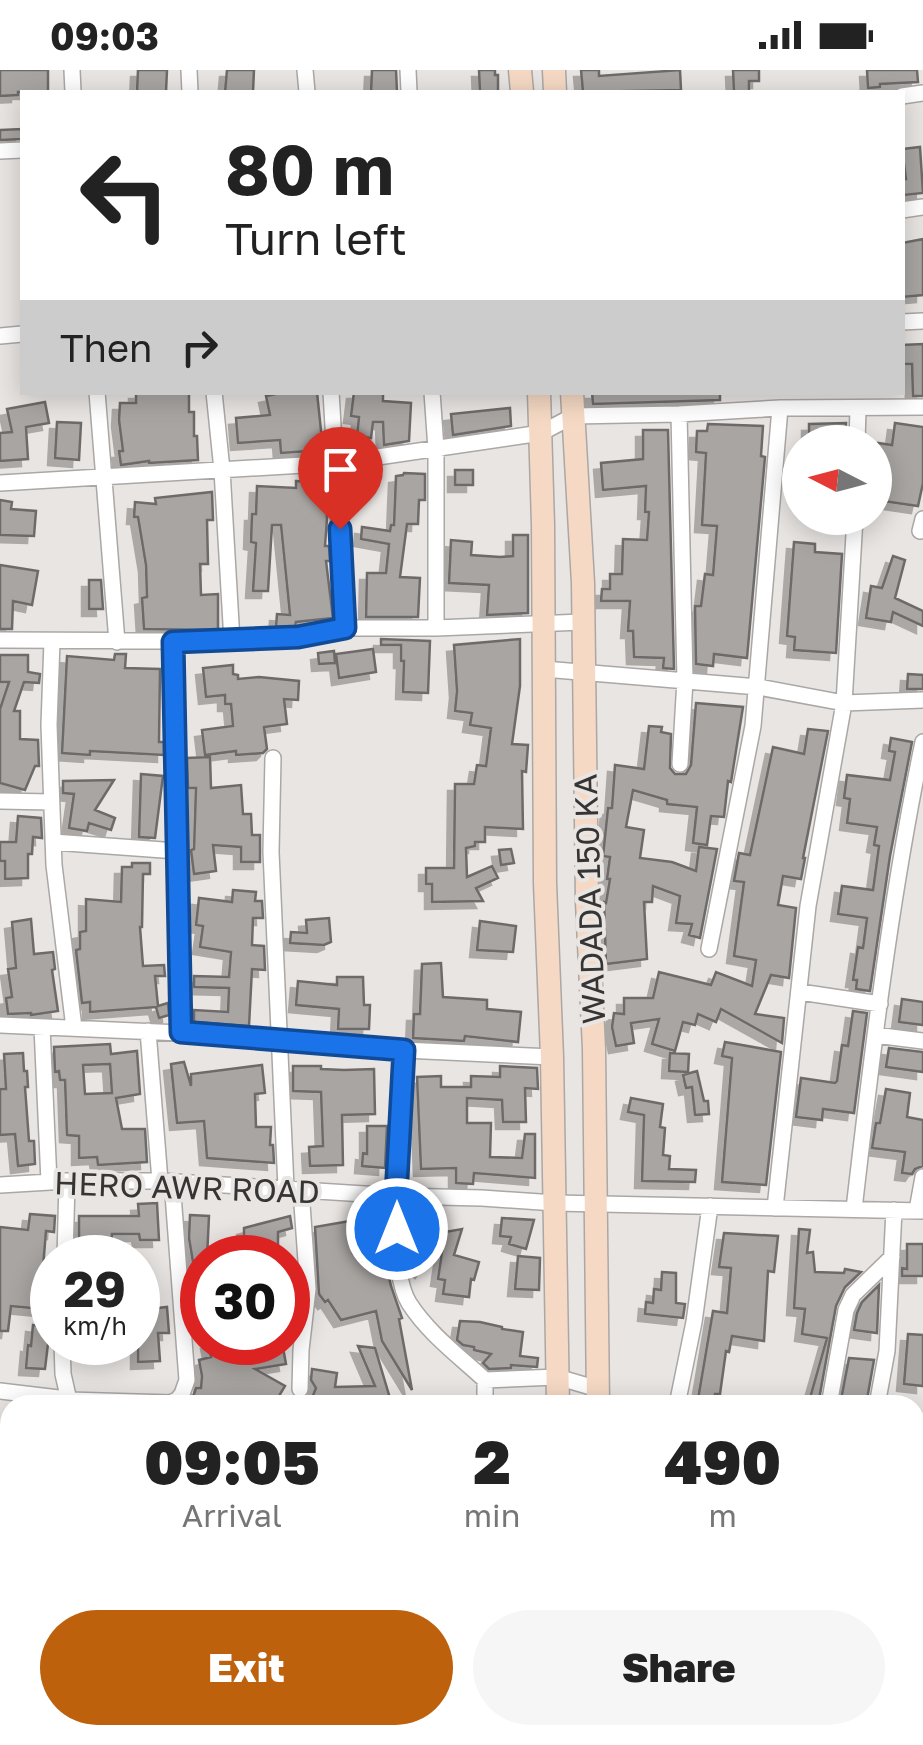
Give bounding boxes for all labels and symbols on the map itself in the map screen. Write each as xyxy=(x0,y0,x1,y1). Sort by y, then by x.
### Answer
north arrow xyxy=(782,425,892,535)
pin xyxy=(298,427,383,530)
street label: WADADA 150 KA xyxy=(566,773,612,1025)
street label: HERO AWR ROAD xyxy=(53,1163,321,1211)
position arrow xyxy=(345,1177,449,1281)
speed limit sign: 30 xyxy=(180,1235,310,1365)

